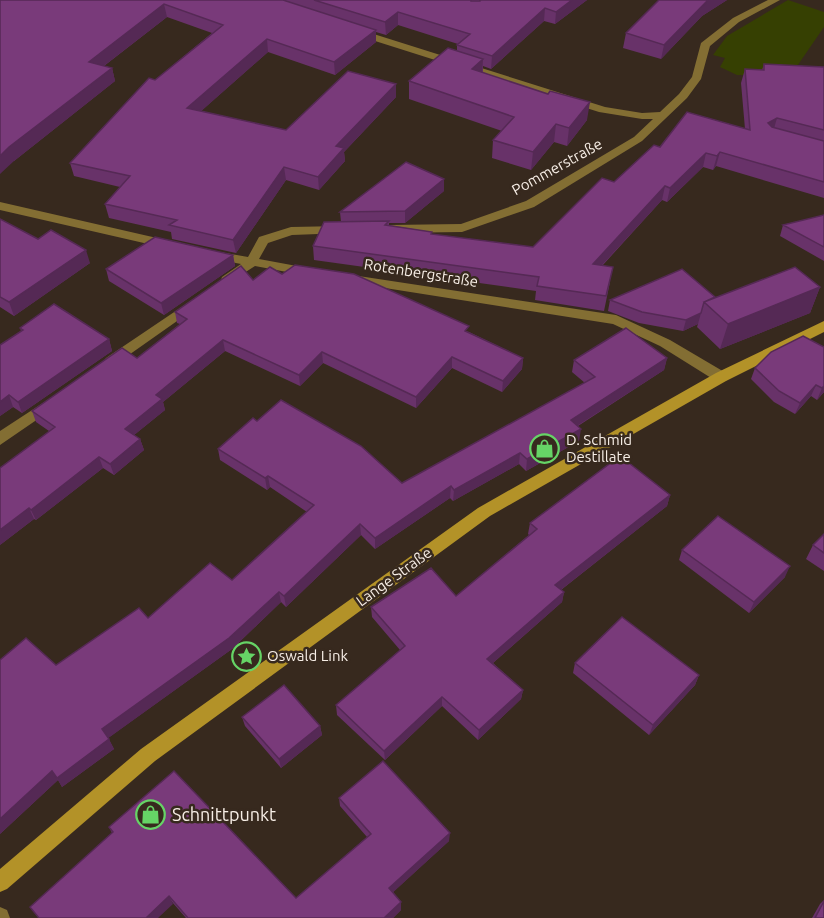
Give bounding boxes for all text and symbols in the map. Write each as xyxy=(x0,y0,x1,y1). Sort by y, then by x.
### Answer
street label: Pommerstraße xyxy=(509,135,605,198)
street label: Rotenbergstraße xyxy=(363,255,479,290)
place label: D. Schmid Destillate xyxy=(566,431,632,465)
shop icon: D. Schmid Destillate xyxy=(529,433,561,465)
street label: Lange Straße xyxy=(353,544,435,610)
place icon: Oswald Link xyxy=(230,640,262,672)
place label: Oswald Link xyxy=(267,647,348,664)
shop icon: Schnittpunkt xyxy=(135,799,167,831)
place label: Schnittpunkt xyxy=(172,804,276,824)

